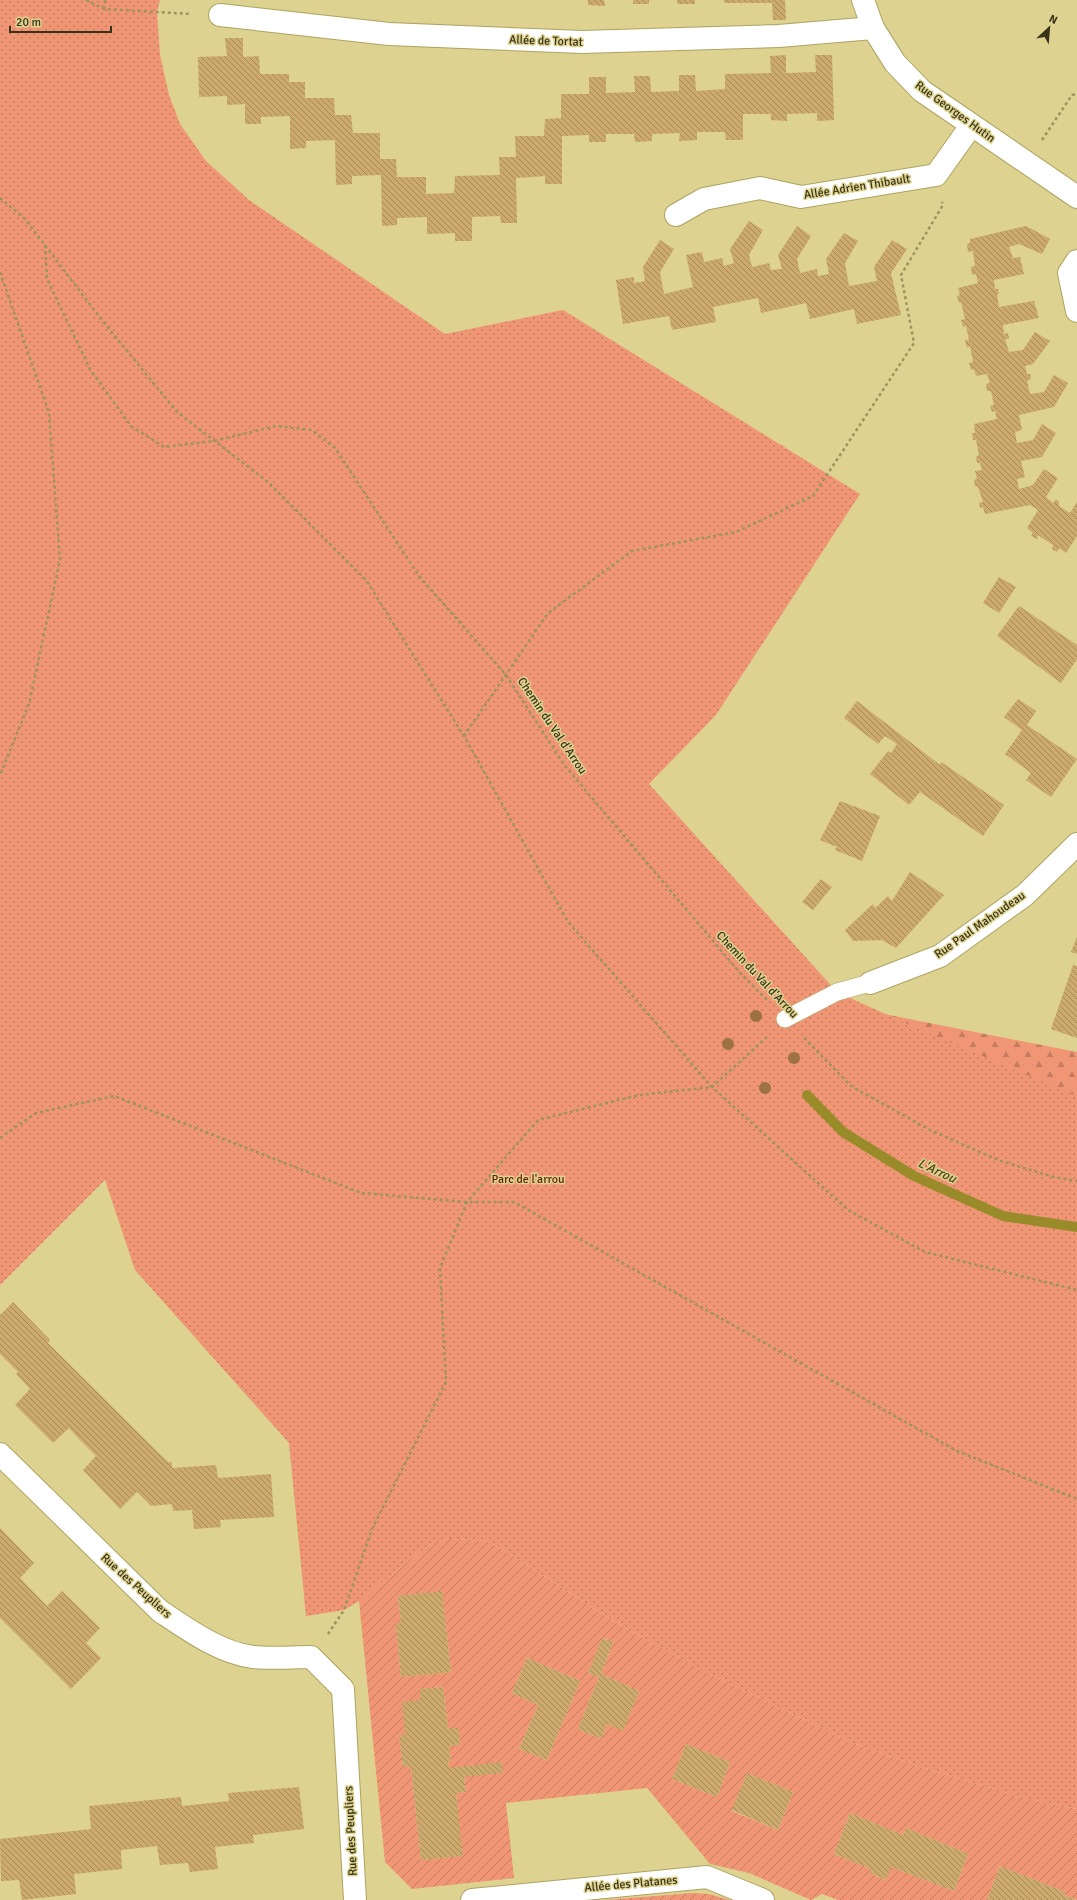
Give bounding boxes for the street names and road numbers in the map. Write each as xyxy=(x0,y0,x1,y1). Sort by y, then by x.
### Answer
street label: Allée de Tortat xyxy=(509,32,583,50)
street label: Rue Georges Hutin xyxy=(912,78,998,146)
street label: Allée Adrien Thibault xyxy=(803,171,911,203)
street label: Chemin du Val d'Arrou xyxy=(514,675,590,777)
street label: Rue Paul Mahoudeau xyxy=(932,888,1028,962)
street label: Chemin du Val d'Arrou xyxy=(713,928,801,1022)
street label: Rue des Peupliers xyxy=(97,1550,175,1622)
street label: Rue des Peupliers xyxy=(341,1786,361,1876)
street label: Allée des Platanes xyxy=(584,1872,678,1896)

